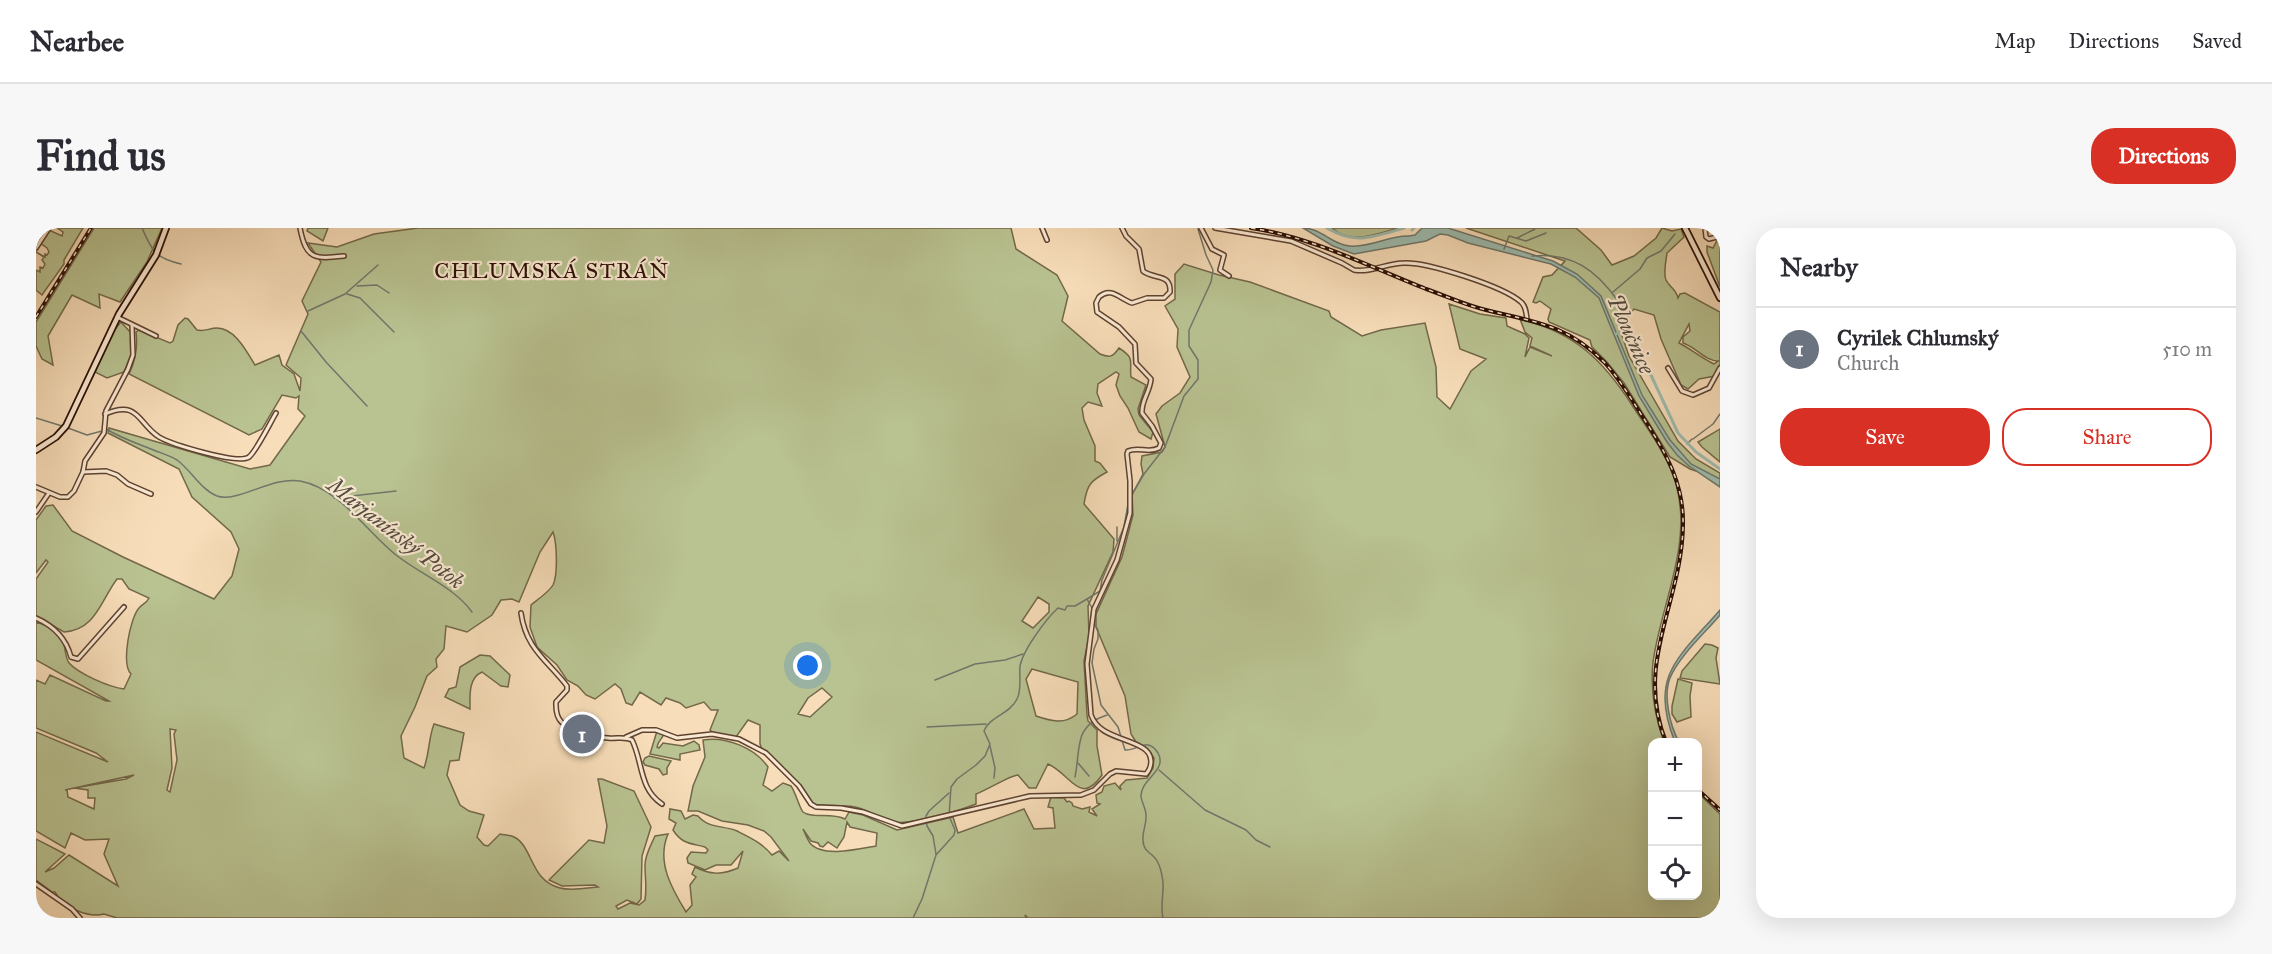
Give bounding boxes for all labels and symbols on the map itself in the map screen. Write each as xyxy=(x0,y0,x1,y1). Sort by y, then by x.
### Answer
district label: CHLUMSKÁ STRÁŇ xyxy=(434,257,670,284)
water label: Ploučnice xyxy=(1601,290,1661,379)
water label: Marjanínský Potok xyxy=(321,470,470,595)
your location xyxy=(793,651,822,680)
pin: 1 xyxy=(562,712,602,756)

